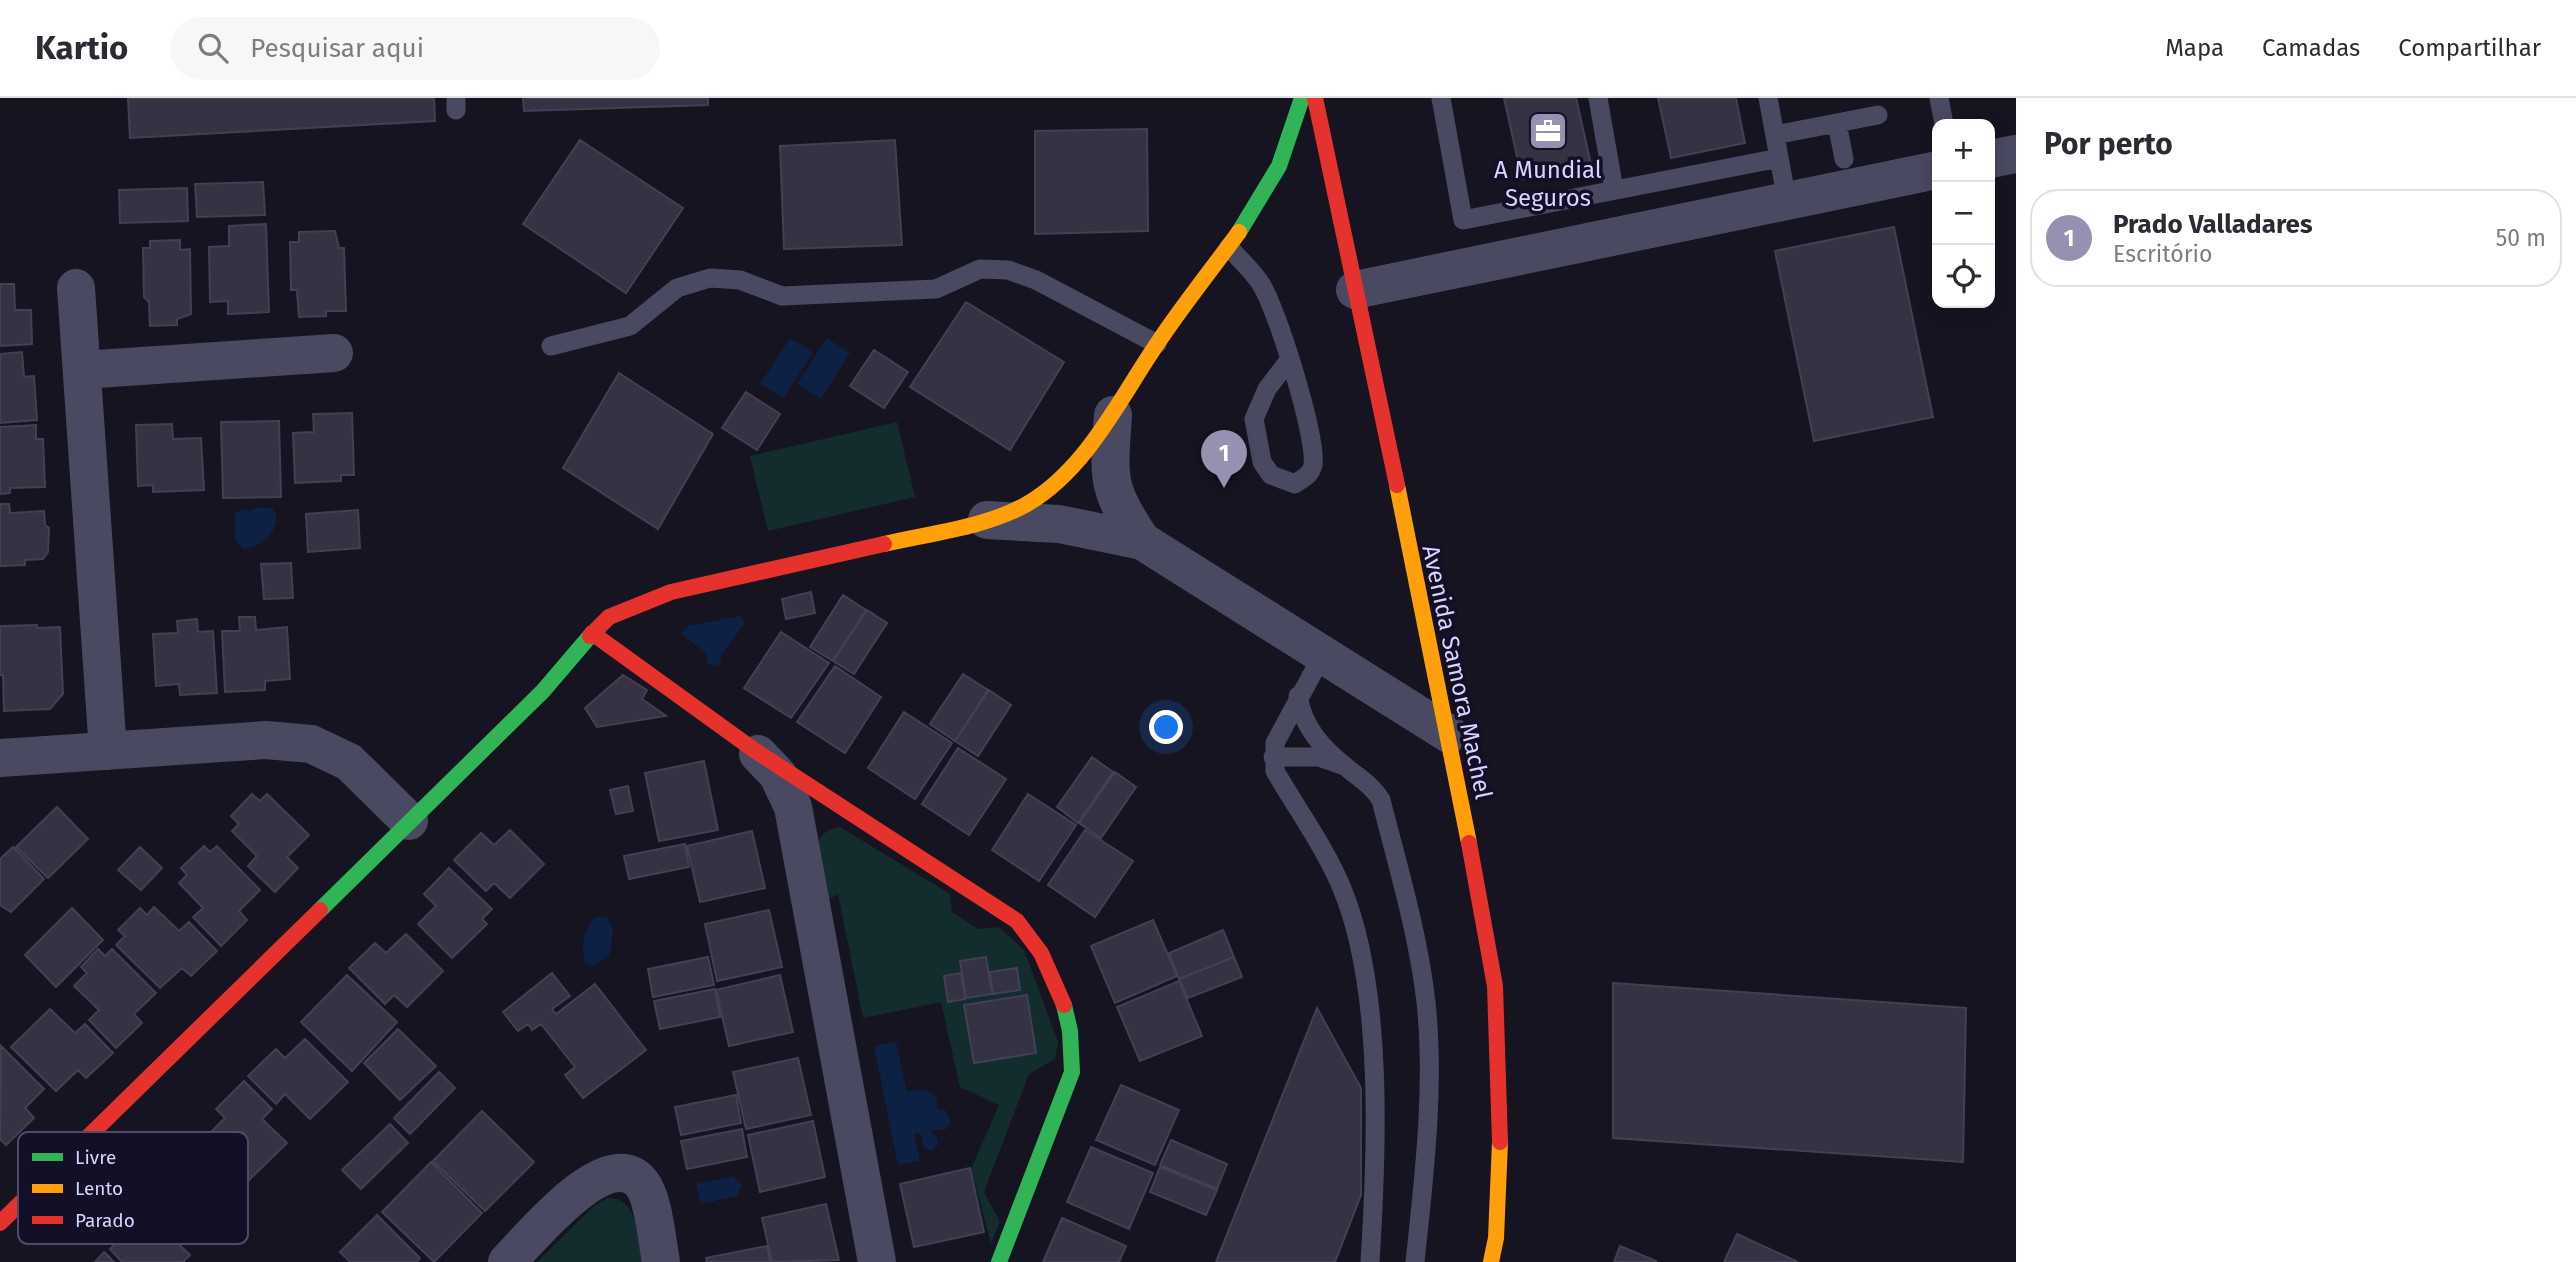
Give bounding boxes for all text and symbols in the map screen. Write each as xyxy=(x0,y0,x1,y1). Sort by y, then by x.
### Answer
search box xyxy=(170,17,660,80)
text: Kartio xyxy=(35,28,128,68)
icon: search xyxy=(194,29,232,67)
text: Pesquisar aqui xyxy=(250,33,424,64)
text: Mapa xyxy=(2165,34,2224,62)
text: Camadas xyxy=(2262,34,2360,62)
text: Compartilhar xyxy=(2398,34,2541,62)
office icon: A Mundial Seguros xyxy=(1527,110,1569,152)
map controls xyxy=(1932,119,1995,308)
button: + xyxy=(1932,119,1995,182)
text: Por perto xyxy=(2044,126,2173,162)
place label: A Mundial Seguros xyxy=(1494,156,1602,212)
button: − xyxy=(1932,182,1995,245)
text: Prado Valladares xyxy=(2113,209,2313,240)
text: 1 xyxy=(2064,224,2074,252)
text: 50 m xyxy=(2496,224,2546,252)
text: Escritório xyxy=(2113,240,2212,268)
button: locate xyxy=(1932,245,1995,308)
pin: 1 xyxy=(1201,430,1247,488)
street label: Avenida Samora Machel xyxy=(1416,542,1498,802)
your location xyxy=(1149,710,1183,744)
legend xyxy=(18,1132,248,1244)
text: Livre xyxy=(75,1146,116,1169)
text: Lento xyxy=(75,1177,123,1200)
text: Parado xyxy=(75,1209,135,1232)

